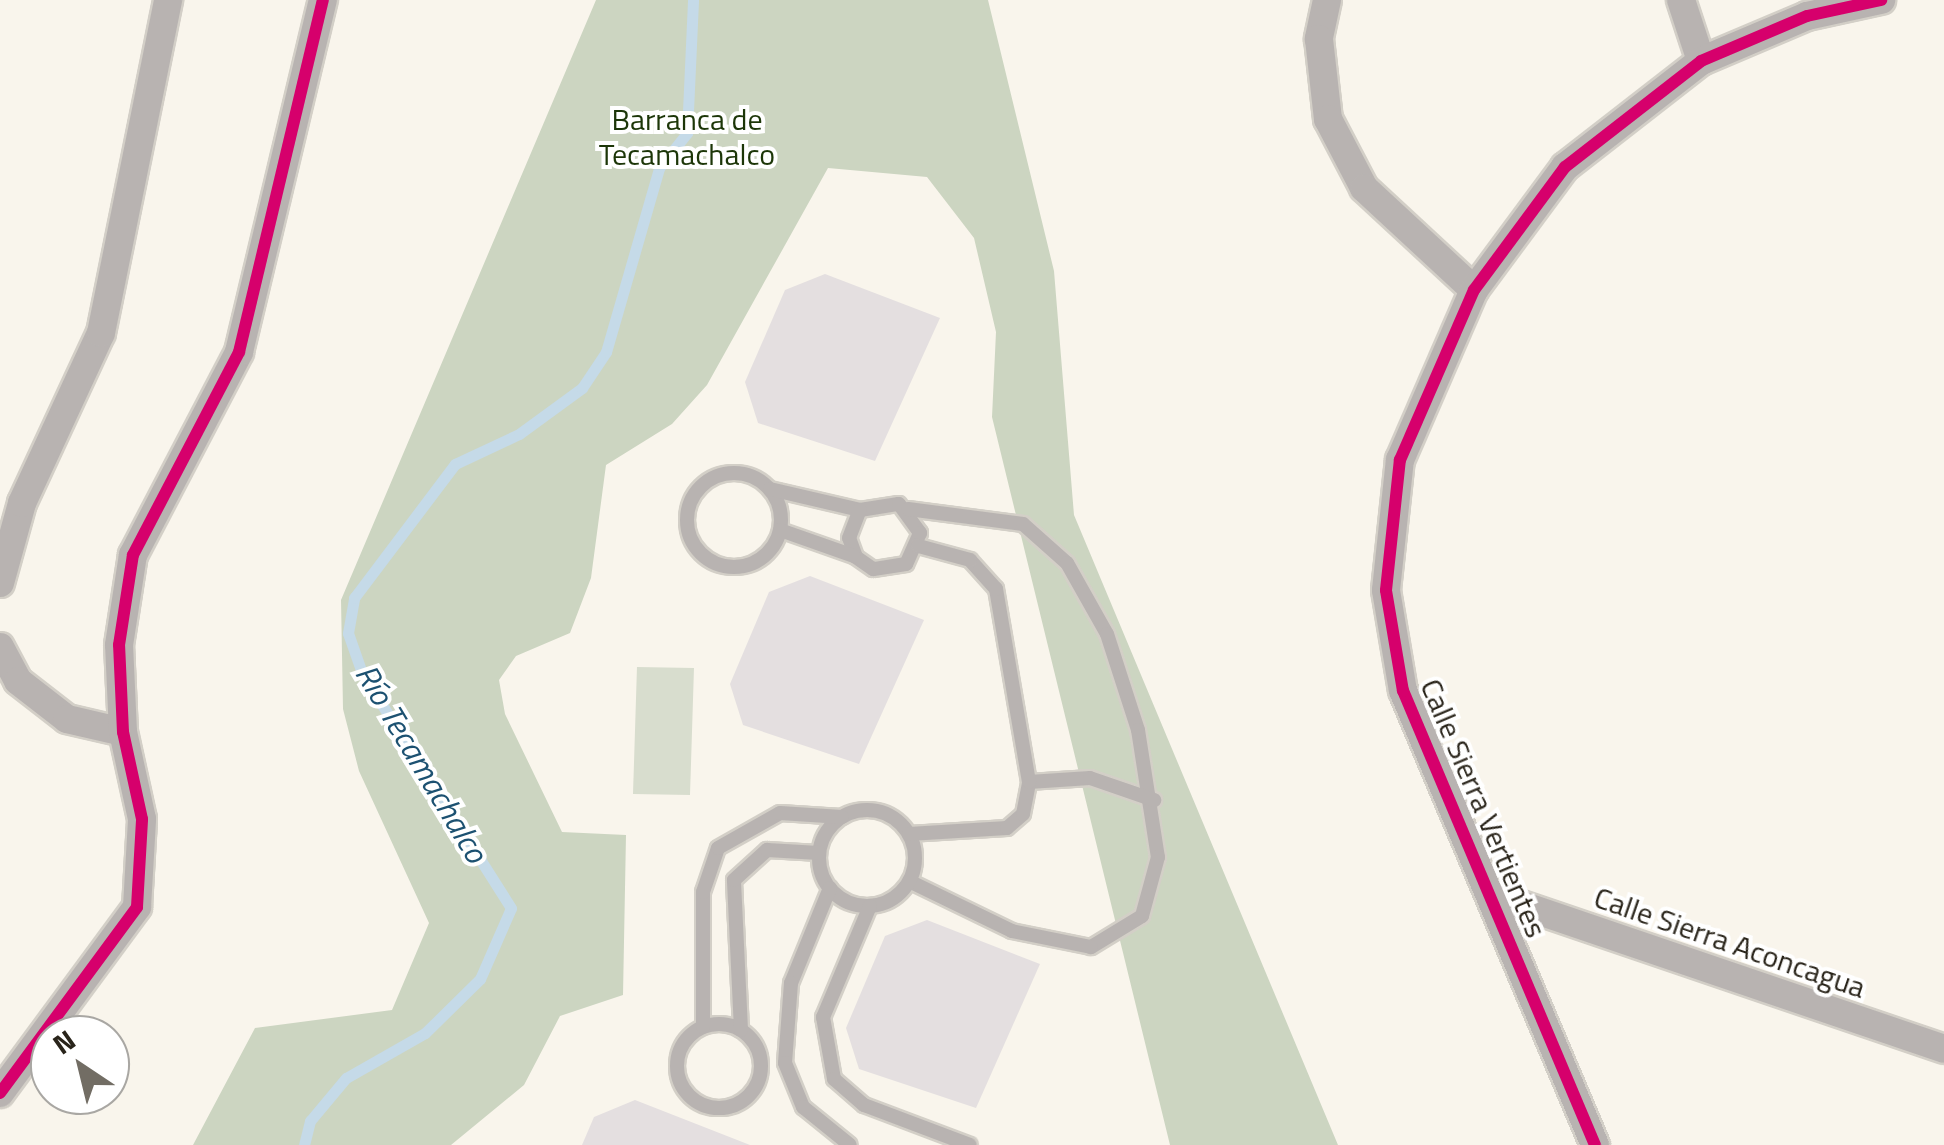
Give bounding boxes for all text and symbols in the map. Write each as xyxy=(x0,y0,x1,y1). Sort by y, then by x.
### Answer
park label: Barranca de Tecamachalco xyxy=(599,101,775,172)
water label: Río Tecamachalco xyxy=(348,657,496,869)
street label: Calle Sierra Vertientes xyxy=(1413,673,1555,943)
street label: Calle Sierra Aconcagua xyxy=(1590,879,1870,1005)
north arrow xyxy=(30,1015,130,1115)
text: N xyxy=(43,1018,84,1065)

